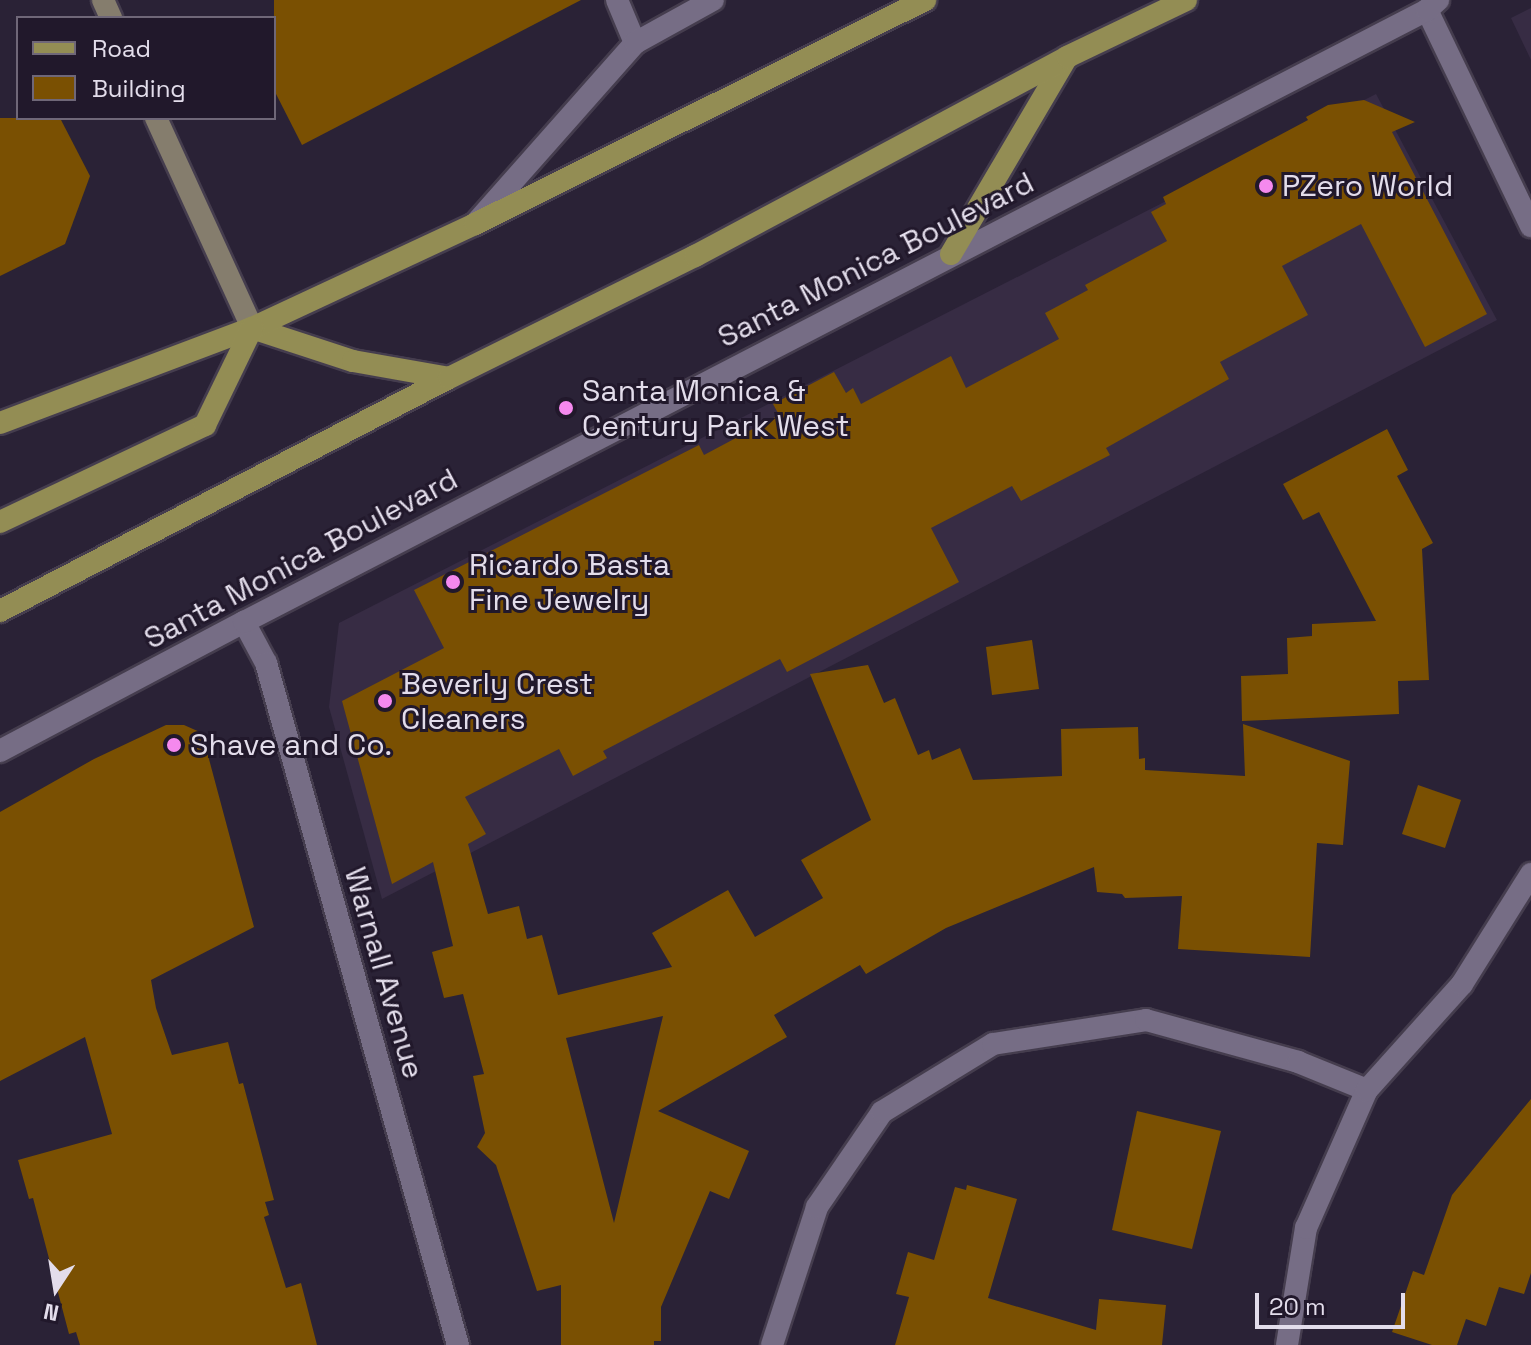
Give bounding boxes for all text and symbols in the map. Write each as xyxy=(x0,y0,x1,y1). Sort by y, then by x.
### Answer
legend xyxy=(16,16,276,120)
text: Road xyxy=(92,33,151,64)
text: Building xyxy=(92,73,186,104)
street label: Santa Monica Boulevard xyxy=(712,165,1040,355)
place label: PZero World xyxy=(1282,168,1453,204)
marker: PZero World xyxy=(1257,177,1275,195)
place label: Santa Monica & Century Park West xyxy=(582,373,849,444)
marker: Santa Monica & Century Park West xyxy=(557,399,575,417)
street label: Santa Monica Boulevard xyxy=(138,461,464,657)
place label: Ricardo Basta Fine Jewelry xyxy=(469,547,670,618)
marker: Ricardo Basta Fine Jewelry xyxy=(444,573,462,591)
place label: Beverly Crest Cleaners xyxy=(401,666,593,736)
marker: Beverly Crest Cleaners xyxy=(376,692,394,710)
place label: Shave and Co. xyxy=(190,727,392,763)
marker: Shave and Co. xyxy=(165,736,183,754)
street label: Warnall Avenue xyxy=(337,863,431,1083)
north arrow xyxy=(16,1249,96,1329)
scale bar xyxy=(1259,1277,1409,1327)
text: 20 m xyxy=(1269,1291,1326,1322)
text: N xyxy=(41,1297,61,1328)

